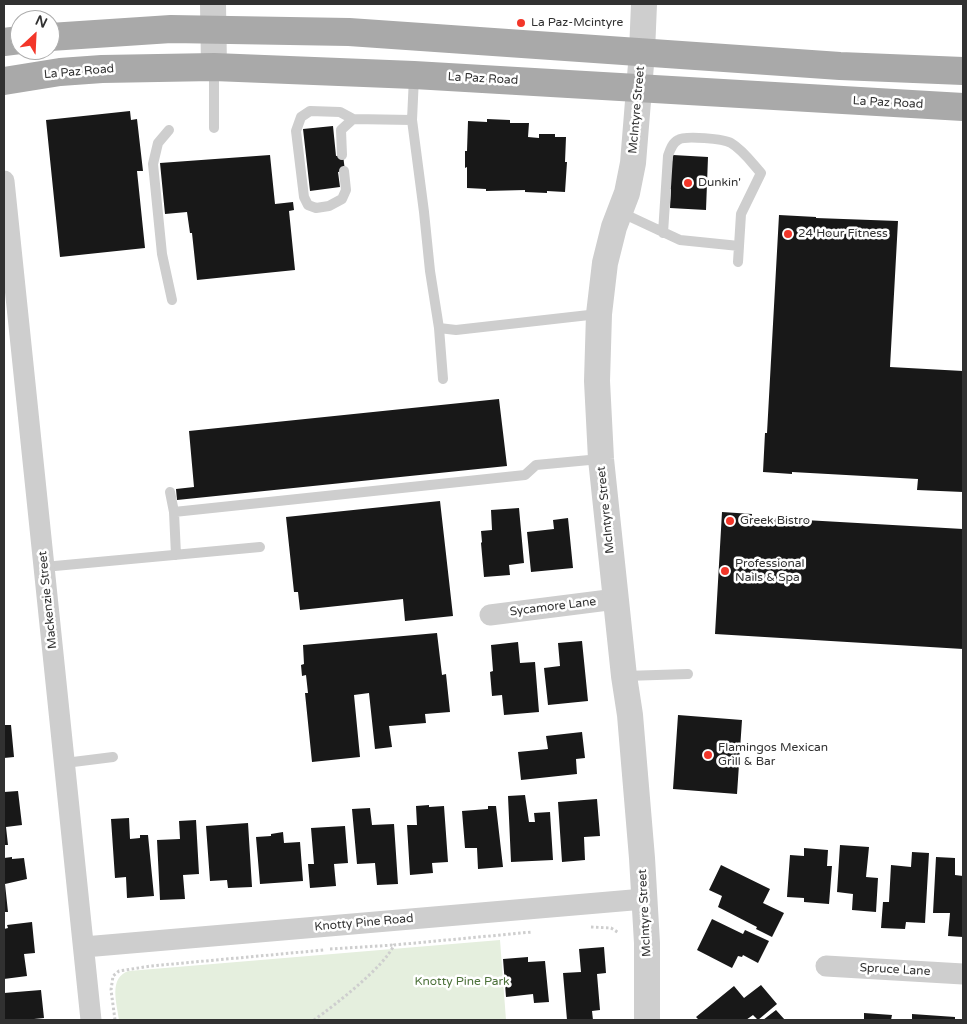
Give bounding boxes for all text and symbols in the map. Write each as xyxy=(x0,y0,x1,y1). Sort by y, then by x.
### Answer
north arrow xyxy=(10,10,60,60)
text: N xyxy=(32,12,50,32)
place label: La Paz-Mcintyre xyxy=(531,16,623,30)
marker: La Paz-Mcintyre xyxy=(515,17,527,29)
street label: La Paz Road xyxy=(43,62,115,82)
street label: McIntyre Street xyxy=(626,66,648,154)
street label: La Paz Road xyxy=(447,70,519,88)
street label: La Paz Road xyxy=(852,94,924,112)
place label: Dunkin' xyxy=(698,176,741,190)
marker: Dunkin' xyxy=(682,177,694,189)
place label: 24 Hour Fitness xyxy=(798,227,888,241)
marker: 24 Hour Fitness xyxy=(782,228,794,240)
street label: McIntyre Street xyxy=(594,466,618,554)
place label: Greek Bistro xyxy=(740,514,810,528)
marker: Greek Bistro xyxy=(724,515,736,527)
street label: Mackenzie Street xyxy=(36,550,60,650)
place label: Professional Nails & Spa xyxy=(735,557,804,585)
marker: Professional Nails & Spa xyxy=(719,565,731,577)
street label: Sycamore Lane xyxy=(509,595,597,619)
place label: Flamingos Mexican Grill & Bar xyxy=(718,741,828,769)
marker: Flamingos Mexican Grill & Bar xyxy=(702,749,714,761)
street label: McIntyre Street xyxy=(636,869,654,957)
street label: Knotty Pine Road xyxy=(314,911,414,935)
street label: Spruce Lane xyxy=(859,961,931,979)
park label: Knotty Pine Park xyxy=(414,975,510,989)

